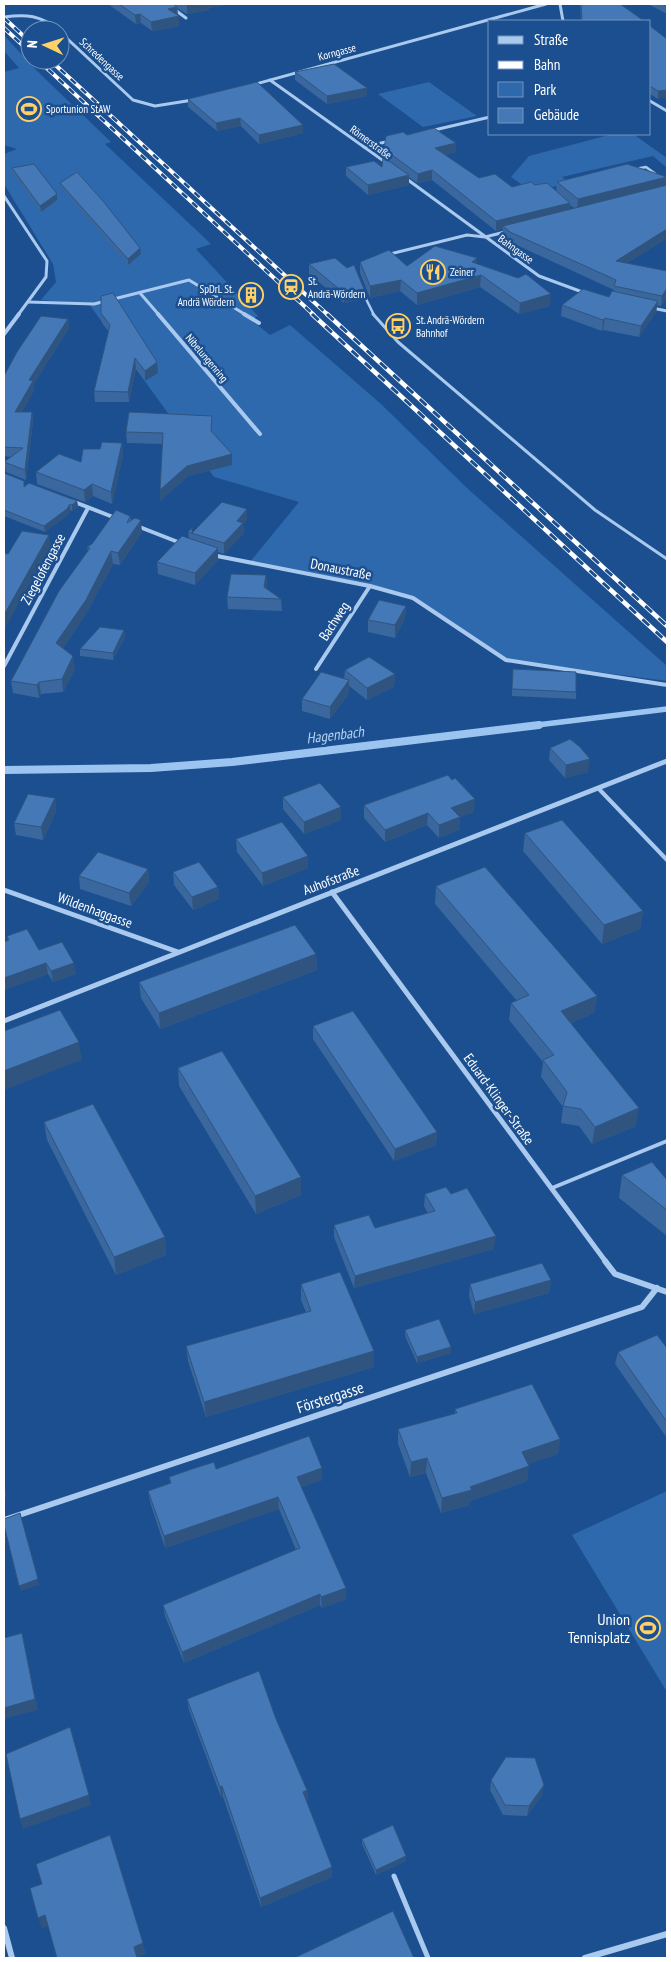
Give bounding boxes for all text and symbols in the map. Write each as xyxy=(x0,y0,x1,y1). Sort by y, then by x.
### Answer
north arrow xyxy=(20,20,70,70)
legend xyxy=(488,20,651,135)
text: Straße xyxy=(534,30,568,49)
street label: Schredengasse xyxy=(77,35,128,84)
text: N xyxy=(23,40,41,48)
street label: Korngasse xyxy=(316,40,358,64)
text: Bahn xyxy=(534,55,560,74)
text: Park xyxy=(534,80,556,99)
sports icon: Sportunion StAW xyxy=(16,96,42,122)
place label: Sportunion StAW xyxy=(46,102,111,116)
text: Gebäude xyxy=(534,105,579,124)
street label: Römerstraße xyxy=(347,122,395,162)
street label: Bahngasse xyxy=(496,231,537,267)
restaurant icon: Zeiner xyxy=(420,259,446,285)
place label: Zeiner xyxy=(450,265,474,279)
station icon: St. Andrä-Wördern xyxy=(278,274,304,300)
place label: St. Andrä-Wördern xyxy=(308,274,366,301)
place label: SpDrL St. Andrä Wördern xyxy=(178,282,234,309)
building icon: SpDrL St. Andrä Wördern xyxy=(238,282,264,308)
bus stop icon: St. Andrä-Wördern Bahnhof xyxy=(385,313,411,339)
place label: St. Andrä-Wördern Bahnhof xyxy=(416,313,485,340)
street label: Nibelungenring xyxy=(183,331,231,385)
street label: Ziegelofengasse xyxy=(17,530,69,608)
street label: Donaustraße xyxy=(309,554,373,584)
street label: Bachweg xyxy=(315,598,353,644)
water label: Hagenbach xyxy=(305,721,366,747)
street label: Auhofstraße xyxy=(300,861,362,899)
street label: Wildenhaggasse xyxy=(55,888,135,932)
street label: Eduard-Klinger-Straße xyxy=(460,1050,538,1148)
street label: Förstergasse xyxy=(294,1377,366,1417)
place label: Union Tennisplatz xyxy=(568,1609,630,1647)
sports icon: Union Tennisplatz xyxy=(635,1615,661,1641)

